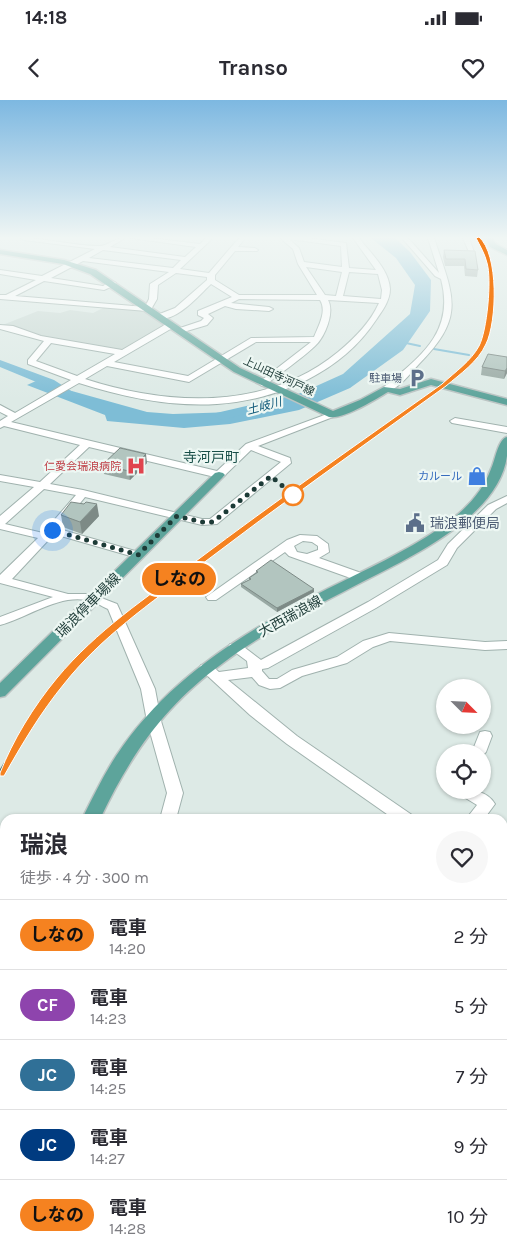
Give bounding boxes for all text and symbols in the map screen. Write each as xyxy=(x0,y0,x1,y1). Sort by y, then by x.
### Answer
text: 14:18 xyxy=(25,7,67,29)
icon: back xyxy=(20,54,48,82)
icon: heart xyxy=(459,54,487,82)
text: Transo xyxy=(219,55,288,81)
street label: 上山田寺河戸線 xyxy=(241,354,316,399)
parking icon: 駐車場 xyxy=(406,367,428,389)
place label: 駐車場 xyxy=(369,372,402,385)
water label: 土岐川 xyxy=(245,394,285,417)
district label: 寺河戸町 xyxy=(183,449,239,466)
hospital icon: 仁愛会瑞浪病院 xyxy=(125,455,147,477)
place label: 仁愛会瑞浪病院 xyxy=(44,460,121,473)
shop icon: カルール xyxy=(466,465,488,487)
place label: カルール xyxy=(418,470,462,483)
unlabelled marker xyxy=(282,484,304,506)
public building icon: 瑞浪郵便局 xyxy=(404,512,426,534)
place label: 瑞浪郵便局 xyxy=(430,515,500,532)
your location xyxy=(40,518,65,543)
line badge: しなの xyxy=(150,563,208,595)
text: しなの xyxy=(152,568,206,590)
street label: 瑞浪停車場線 xyxy=(53,570,124,641)
street label: 大西瑞浪線 xyxy=(256,592,325,641)
north arrow xyxy=(436,679,491,734)
map controls xyxy=(436,679,491,799)
button: locate xyxy=(436,744,491,799)
text: 瑞浪 xyxy=(20,831,68,859)
button: heart xyxy=(436,831,488,883)
text: 徒歩 · 4 分 · 300 m xyxy=(20,868,149,887)
text: 電車 xyxy=(109,917,147,939)
text: しなの xyxy=(30,924,84,946)
text: 2 分 xyxy=(453,926,488,948)
text: 14:20 xyxy=(109,939,146,958)
text: 電車 xyxy=(90,987,128,1009)
text: CF xyxy=(37,994,58,1016)
text: 5 分 xyxy=(454,996,488,1018)
text: 14:23 xyxy=(90,1009,127,1028)
text: 電車 xyxy=(90,1057,128,1079)
text: JC xyxy=(38,1064,57,1086)
text: 7 分 xyxy=(456,1066,488,1088)
text: 14:25 xyxy=(90,1079,126,1098)
text: 電車 xyxy=(90,1127,128,1149)
text: JC xyxy=(38,1134,57,1156)
text: 9 分 xyxy=(453,1136,488,1158)
text: 14:27 xyxy=(90,1149,125,1168)
text: 電車 xyxy=(109,1197,147,1219)
text: しなの xyxy=(30,1204,84,1226)
text: 10 分 xyxy=(447,1206,488,1228)
text: 14:28 xyxy=(109,1219,146,1238)

